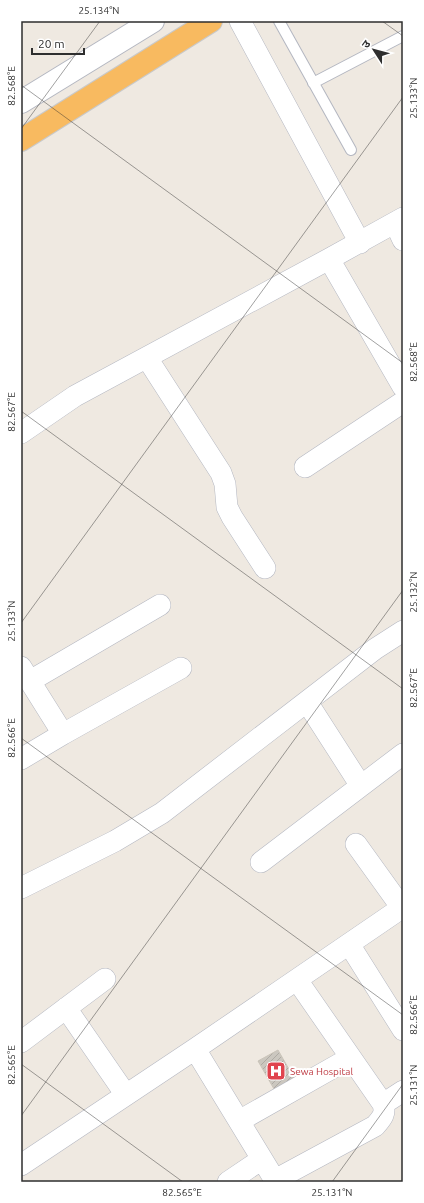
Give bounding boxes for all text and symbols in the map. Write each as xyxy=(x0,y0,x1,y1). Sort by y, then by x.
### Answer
text: 25.134°N xyxy=(78,5,120,16)
scale bar xyxy=(32,30,84,56)
north arrow xyxy=(354,30,394,70)
text: 20 m xyxy=(38,37,65,50)
text: उ xyxy=(359,38,373,50)
text: 82.568°E xyxy=(6,66,17,106)
text: 25.133°N xyxy=(408,77,419,119)
text: 82.568°E xyxy=(408,342,419,382)
text: 82.567°E xyxy=(6,392,17,432)
text: 25.132°N xyxy=(408,571,419,613)
text: 25.133°N xyxy=(6,600,17,642)
text: 82.567°E xyxy=(408,668,419,708)
text: 82.566°E xyxy=(6,718,17,758)
text: 82.566°E xyxy=(408,995,419,1035)
text: 82.565°E xyxy=(6,1045,17,1085)
hospital icon: Sewa Hospital xyxy=(265,1060,287,1082)
text: 25.131°N xyxy=(408,1064,419,1106)
place label: Sewa Hospital xyxy=(290,1066,353,1077)
text: 82.565°E xyxy=(162,1187,202,1198)
text: 25.131°N xyxy=(311,1187,353,1198)

